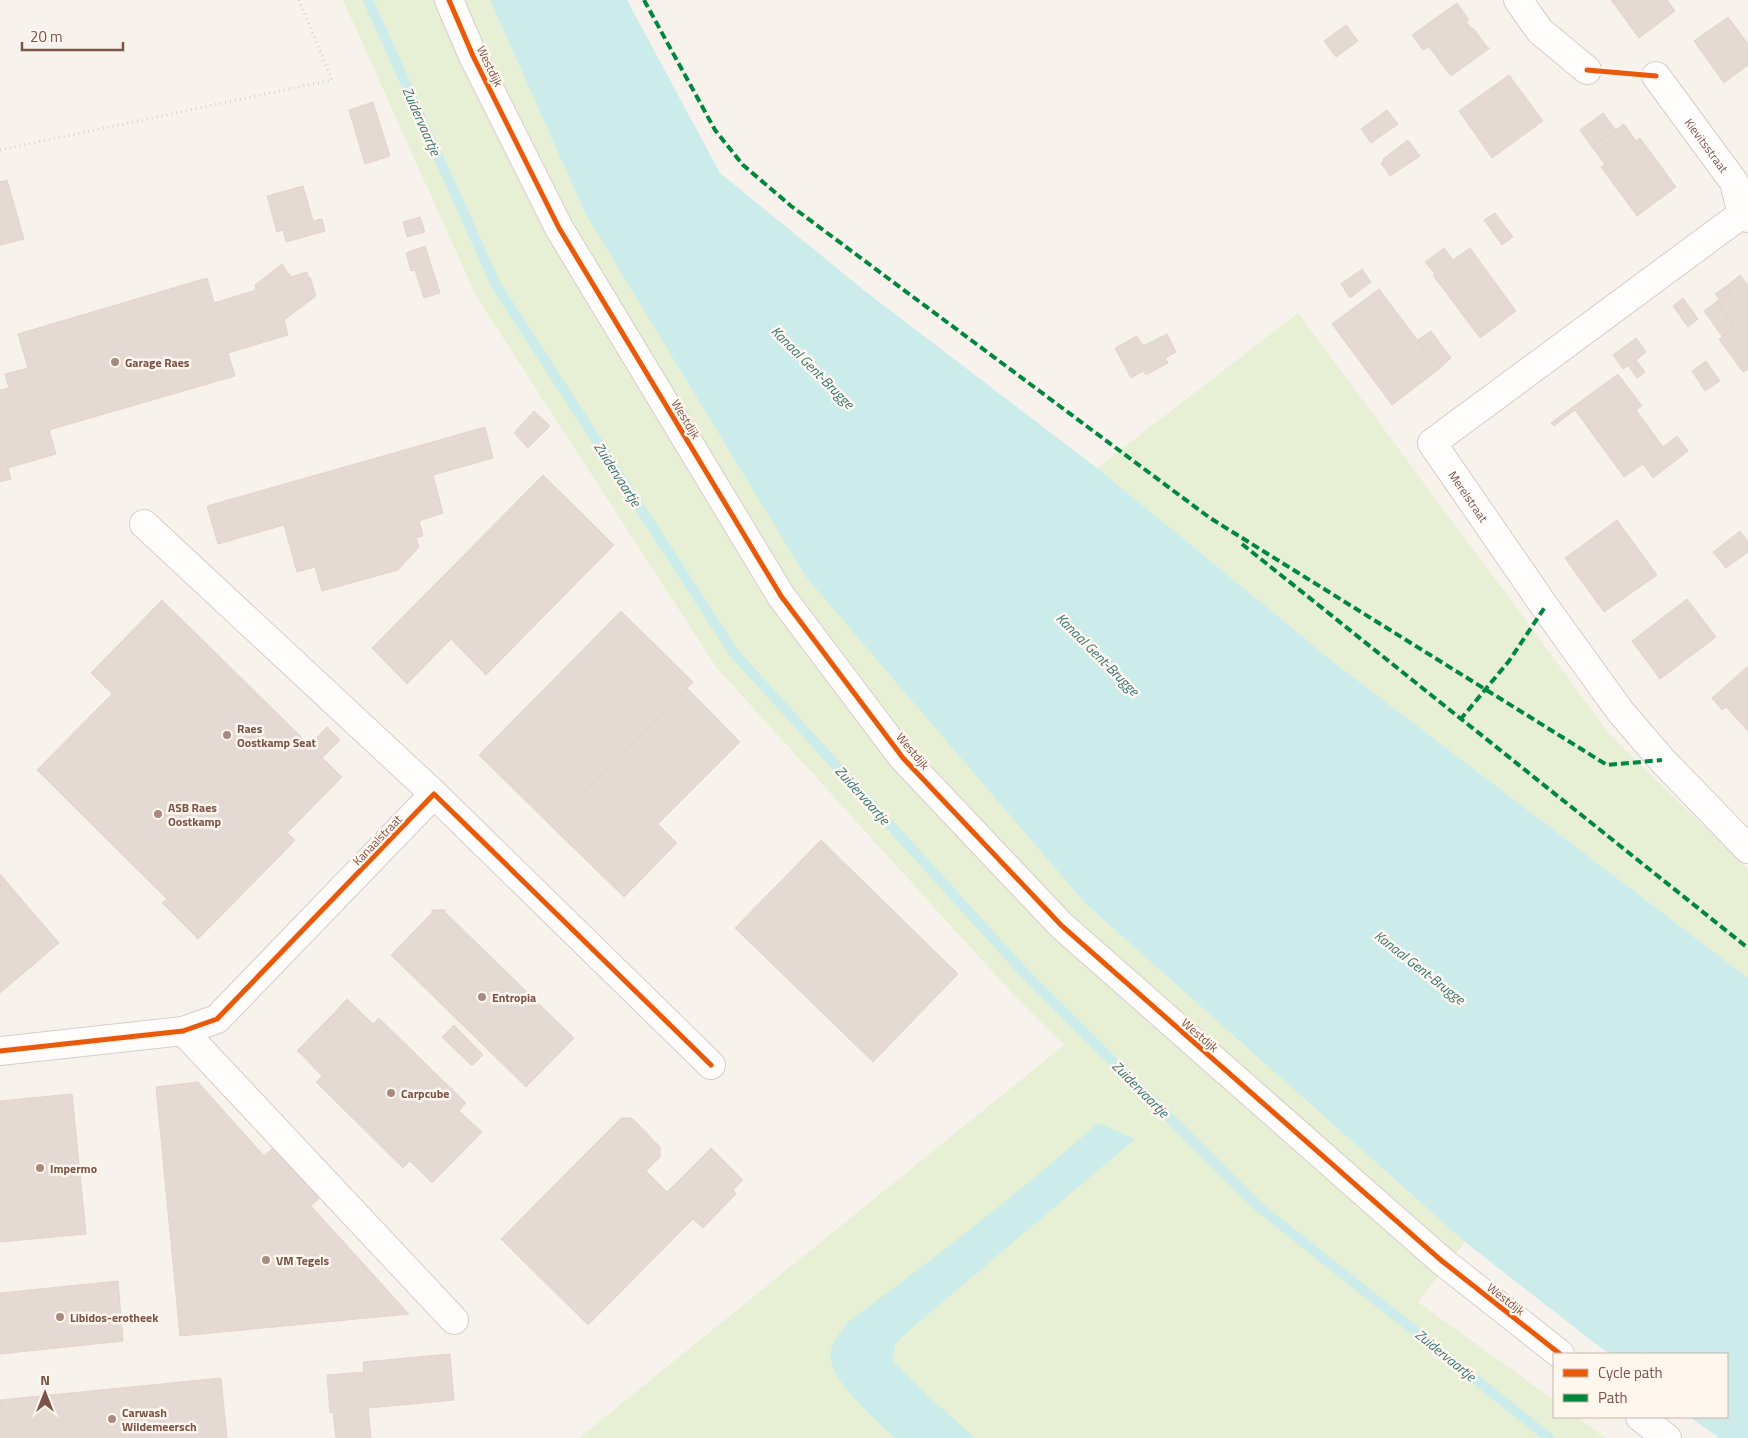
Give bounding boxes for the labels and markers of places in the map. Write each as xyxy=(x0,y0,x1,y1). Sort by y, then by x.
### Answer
place label: Garage Raes xyxy=(125,353,190,372)
marker: Garage Raes xyxy=(109,356,121,368)
place label: Raes Oostkamp Seat xyxy=(237,719,317,752)
marker: Raes Oostkamp Seat xyxy=(221,729,233,741)
place label: ASB Raes Oostkamp xyxy=(168,798,222,831)
marker: ASB Raes Oostkamp xyxy=(152,808,164,820)
place label: Entropia xyxy=(492,988,536,1007)
marker: Entropia xyxy=(476,991,488,1003)
place label: Carpcube xyxy=(401,1084,449,1103)
marker: Carpcube xyxy=(385,1087,397,1099)
place label: Impermo xyxy=(50,1159,97,1178)
marker: Impermo xyxy=(34,1162,46,1174)
place label: VM Tegels xyxy=(276,1251,330,1270)
marker: VM Tegels xyxy=(260,1254,272,1266)
place label: Libidos-erotheek xyxy=(70,1308,159,1327)
marker: Libidos-erotheek xyxy=(54,1311,66,1323)
place label: Carwash Wildemeersch xyxy=(122,1403,197,1436)
marker: Carwash Wildemeersch xyxy=(106,1413,118,1425)

